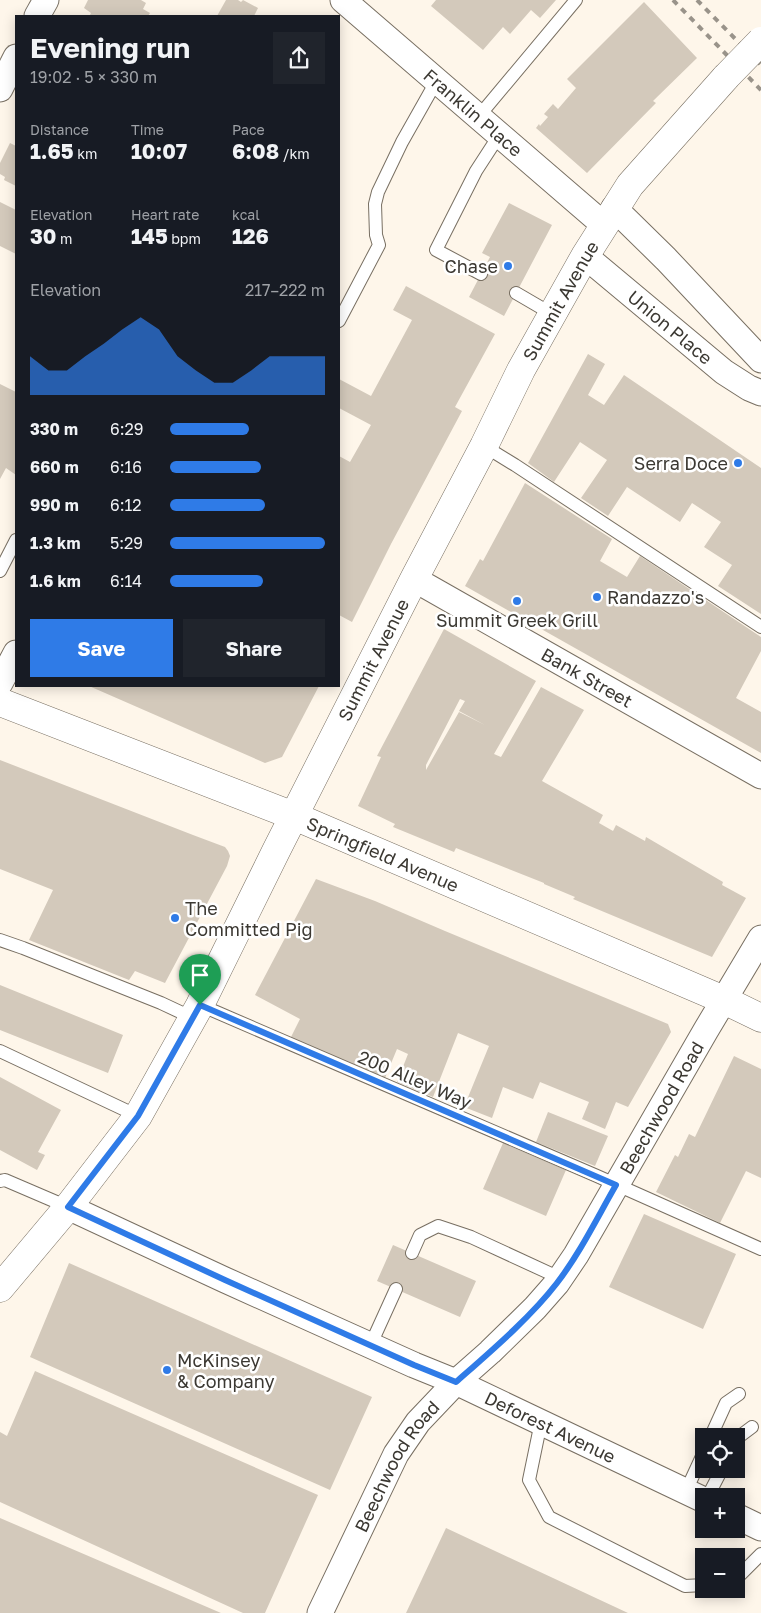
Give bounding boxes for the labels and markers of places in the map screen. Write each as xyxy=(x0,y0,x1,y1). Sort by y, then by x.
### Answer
place label: Chase xyxy=(445,255,498,277)
marker: Chase xyxy=(502,260,514,272)
place label: Serra Doce xyxy=(634,452,728,474)
marker: Serra Doce xyxy=(732,457,744,469)
place label: Randazzo's xyxy=(607,586,704,608)
marker: Randazzo's xyxy=(591,591,603,603)
marker: Summit Greek Grill xyxy=(511,595,523,607)
place label: Summit Greek Grill xyxy=(436,609,598,631)
place label: The Committed Pig xyxy=(185,897,313,940)
marker: The Committed Pig xyxy=(169,912,181,924)
pin xyxy=(179,954,221,1005)
place label: McKinsey & Company xyxy=(177,1349,275,1392)
marker: McKinsey & Company xyxy=(161,1364,173,1376)

